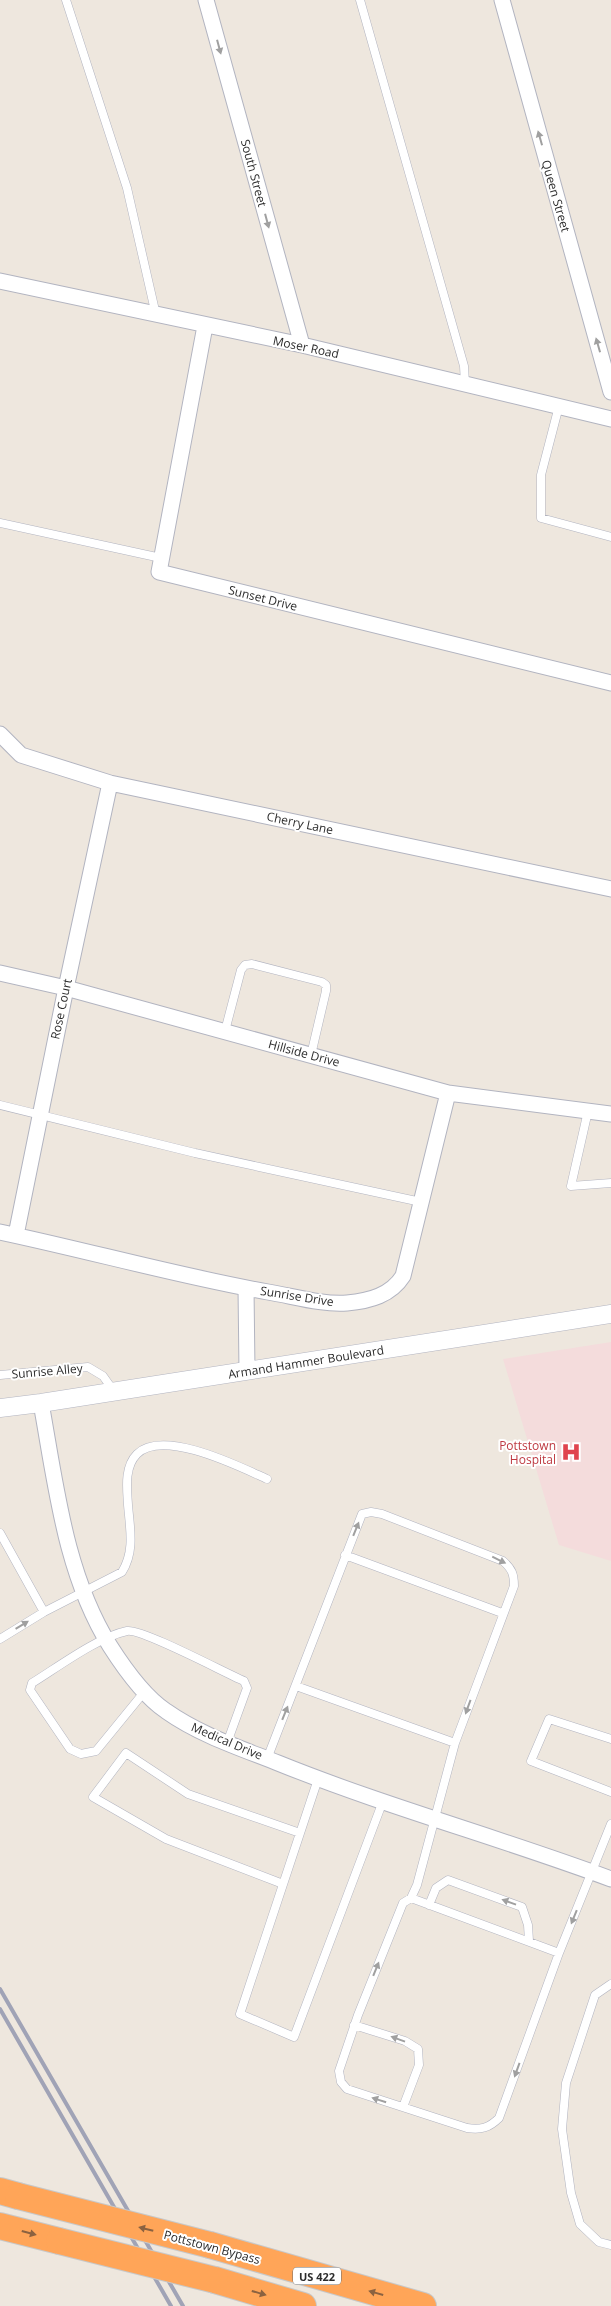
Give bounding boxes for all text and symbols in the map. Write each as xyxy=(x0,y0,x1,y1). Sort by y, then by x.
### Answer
one-way arrow xyxy=(216,40,224,55)
one-way arrow xyxy=(536,130,544,145)
street label: South Street xyxy=(237,137,271,209)
street label: Queen Street xyxy=(538,158,574,234)
one-way arrow xyxy=(263,213,271,228)
street label: Moser Road xyxy=(271,332,341,362)
one-way arrow xyxy=(594,337,602,352)
street label: Sunset Drive xyxy=(227,581,300,615)
street label: Cherry Lane xyxy=(265,808,335,838)
street label: Rose Court xyxy=(46,977,76,1041)
street label: Hillside Drive xyxy=(266,1035,342,1071)
street label: Sunrise Drive xyxy=(259,1282,335,1310)
street label: Armand Hammer Boulevard xyxy=(227,1341,385,1383)
street label: Sunrise Alley xyxy=(11,1359,84,1383)
place label: Pottstown Hospital xyxy=(499,1437,556,1468)
hospital icon: Pottstown Hospital xyxy=(560,1441,582,1463)
one-way arrow xyxy=(352,1522,360,1536)
one-way arrow xyxy=(491,1556,506,1564)
one-way arrow xyxy=(16,1621,29,1630)
one-way arrow xyxy=(464,1699,471,1714)
one-way arrow xyxy=(282,1706,289,1721)
street label: Medical Drive xyxy=(189,1718,265,1764)
one-way arrow xyxy=(502,1898,517,1905)
one-way arrow xyxy=(569,1910,577,1924)
one-way arrow xyxy=(373,1962,380,1977)
one-way arrow xyxy=(391,2035,406,2042)
one-way arrow xyxy=(513,2062,520,2077)
one-way arrow xyxy=(372,2095,387,2103)
one-way arrow xyxy=(138,2224,153,2232)
street label: Pottstown Bypass xyxy=(162,2226,262,2268)
one-way arrow xyxy=(22,2230,37,2238)
road number: US 422 xyxy=(293,2268,341,2284)
one-way arrow xyxy=(369,2288,384,2296)
one-way arrow xyxy=(252,2290,267,2298)

